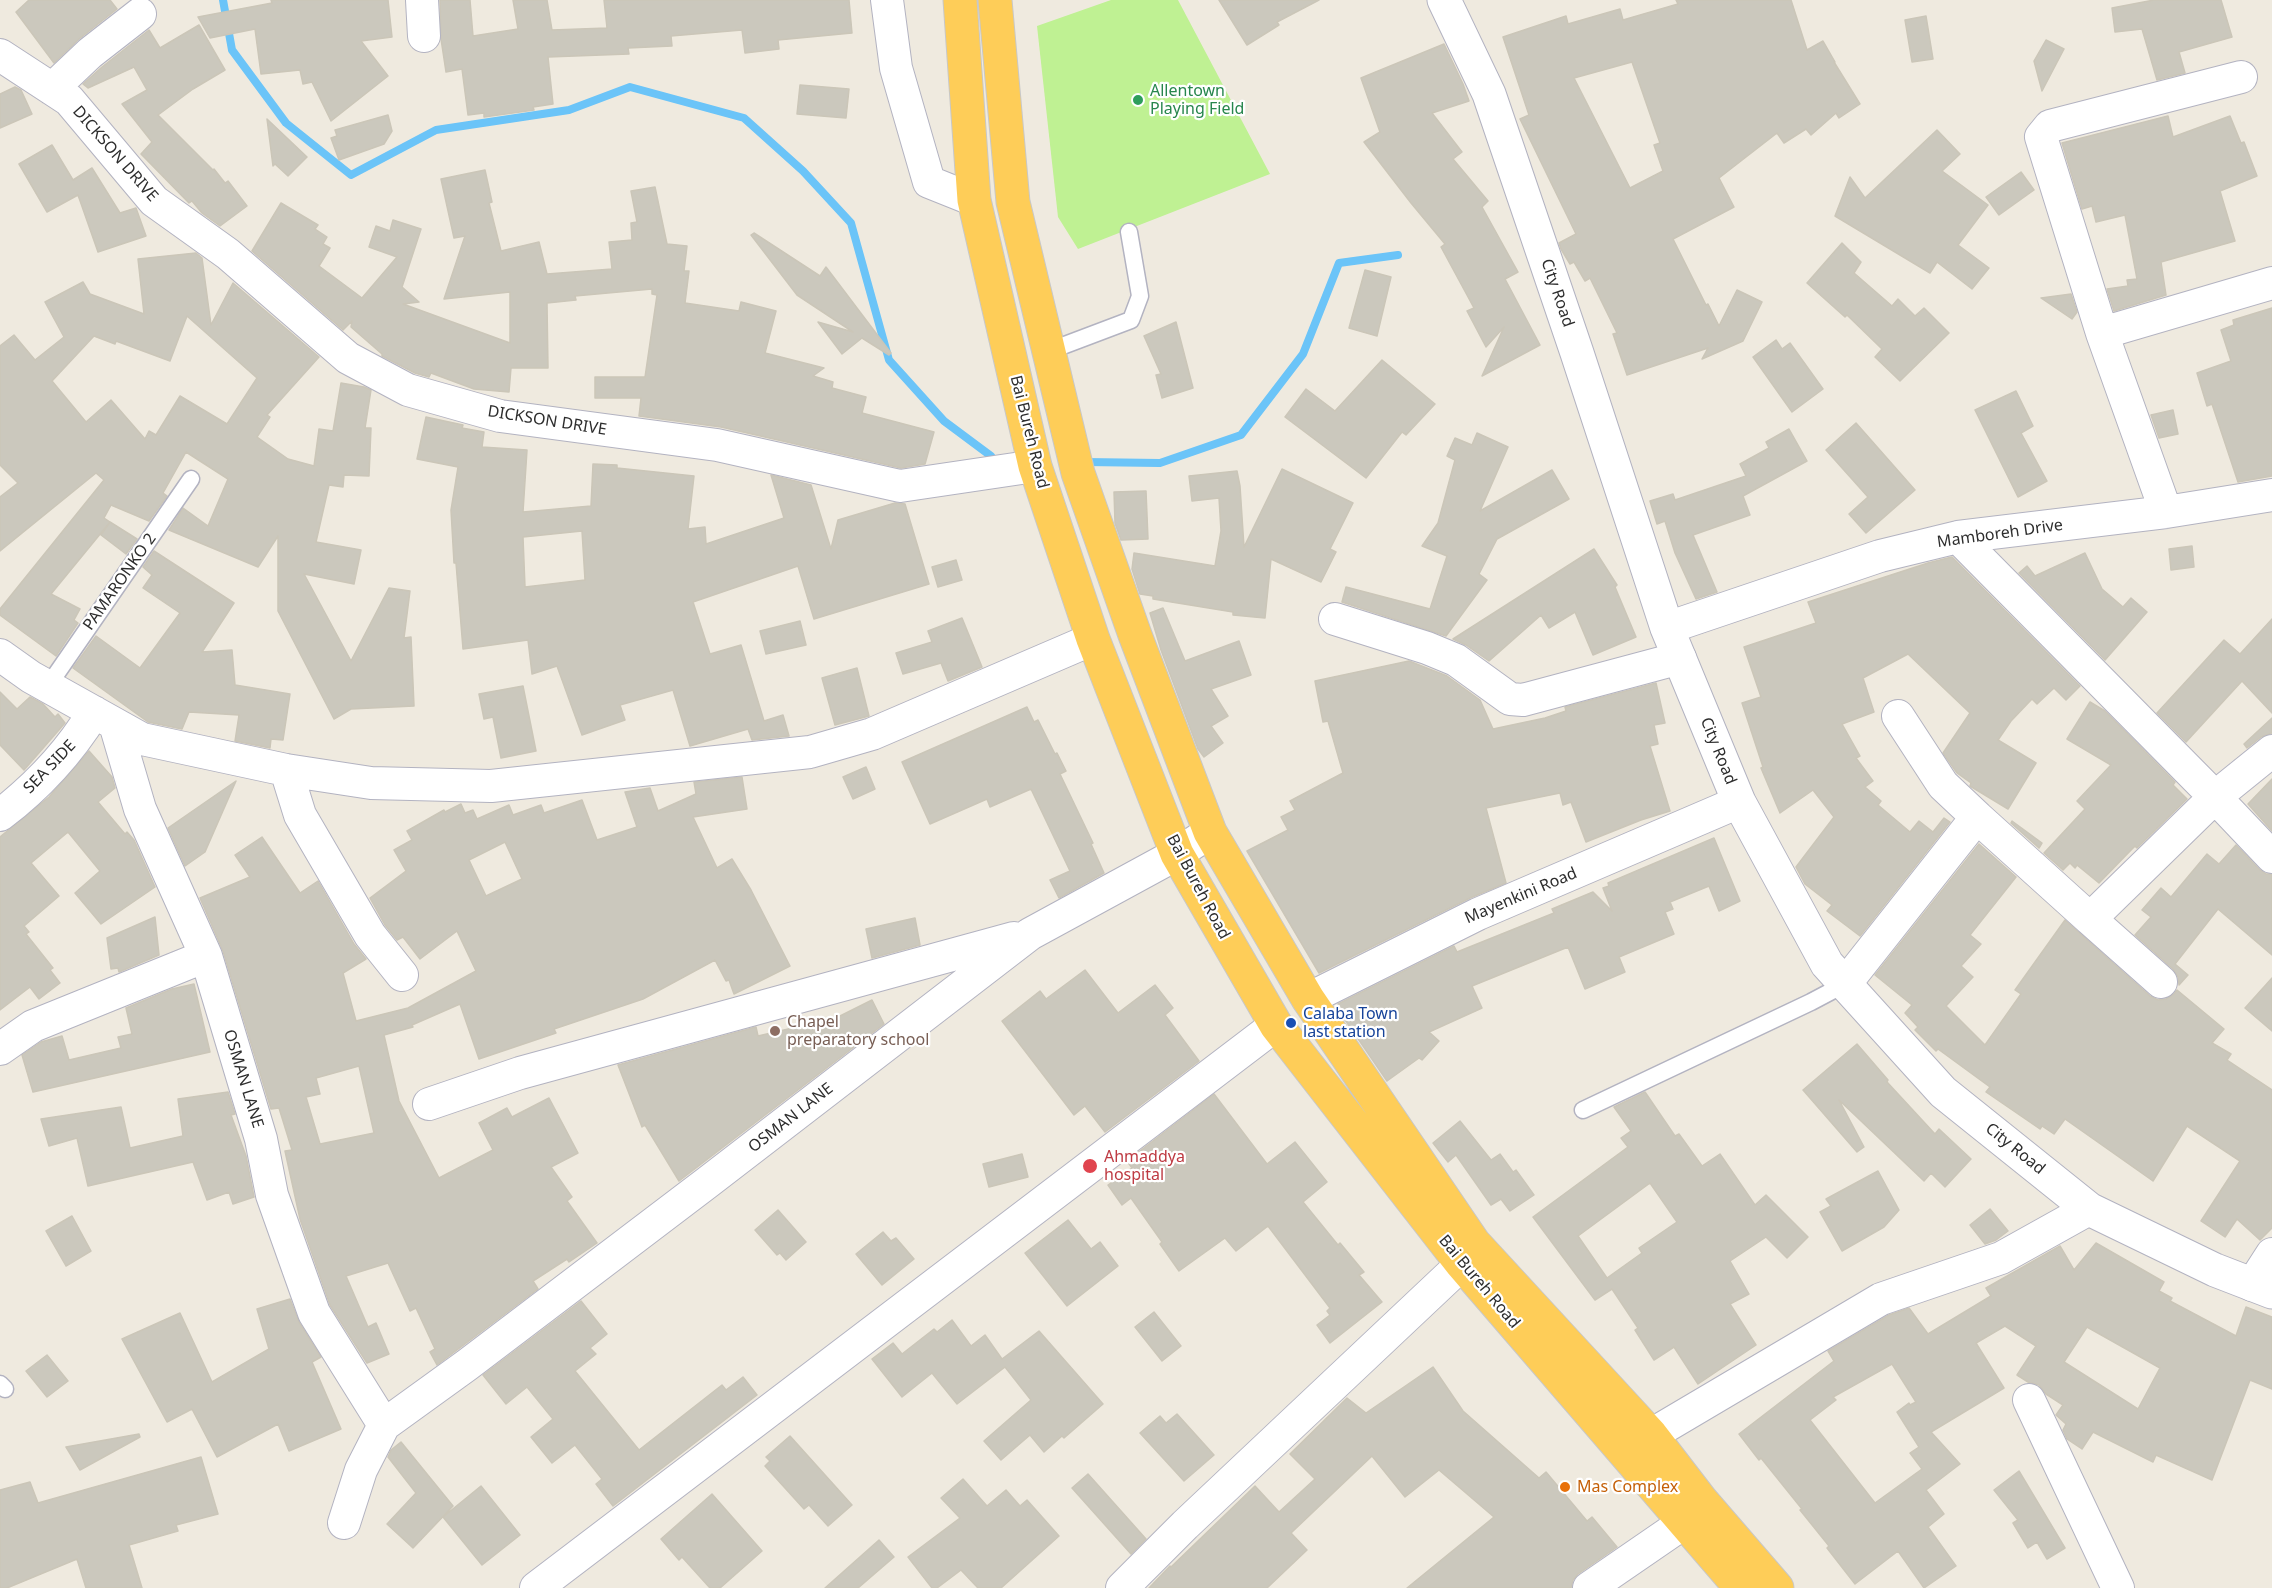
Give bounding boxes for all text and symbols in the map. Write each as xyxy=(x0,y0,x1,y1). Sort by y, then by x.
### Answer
place label: Allentown Playing Field xyxy=(1150,81,1244,119)
marker: Allentown Playing Field xyxy=(1131,93,1145,107)
street label: DICKSON DRIVE xyxy=(68,102,162,206)
street label: City Road xyxy=(1536,256,1578,330)
street label: Bai Bureh Road xyxy=(1006,374,1052,490)
street label: DICKSON DRIVE xyxy=(486,402,608,440)
street label: Mamboreh Drive xyxy=(1936,516,2064,552)
street label: PAMARONKO 2 xyxy=(79,530,161,634)
street label: City Road xyxy=(1696,715,1740,787)
street label: SEA SIDE xyxy=(20,736,80,798)
street label: Bai Bureh Road xyxy=(1162,831,1234,943)
street label: Mayenkini Road xyxy=(1462,864,1580,928)
place label: Calaba Town last station xyxy=(1303,1004,1398,1042)
place label: Chapel preparatory school xyxy=(787,1012,929,1050)
marker: Calaba Town last station xyxy=(1284,1016,1298,1030)
marker: Chapel preparatory school xyxy=(768,1024,782,1038)
street label: OSMAN LANE xyxy=(219,1027,267,1131)
street label: OSMAN LANE xyxy=(745,1079,837,1157)
street label: City Road xyxy=(1981,1119,2049,1179)
place label: Ahmaddya hospital xyxy=(1104,1147,1185,1185)
marker: Ahmaddya hospital xyxy=(1081,1157,1099,1175)
street label: Bai Bureh Road xyxy=(1434,1231,1524,1333)
place label: Mas Complex xyxy=(1577,1477,1678,1497)
marker: Mas Complex xyxy=(1558,1480,1572,1494)

